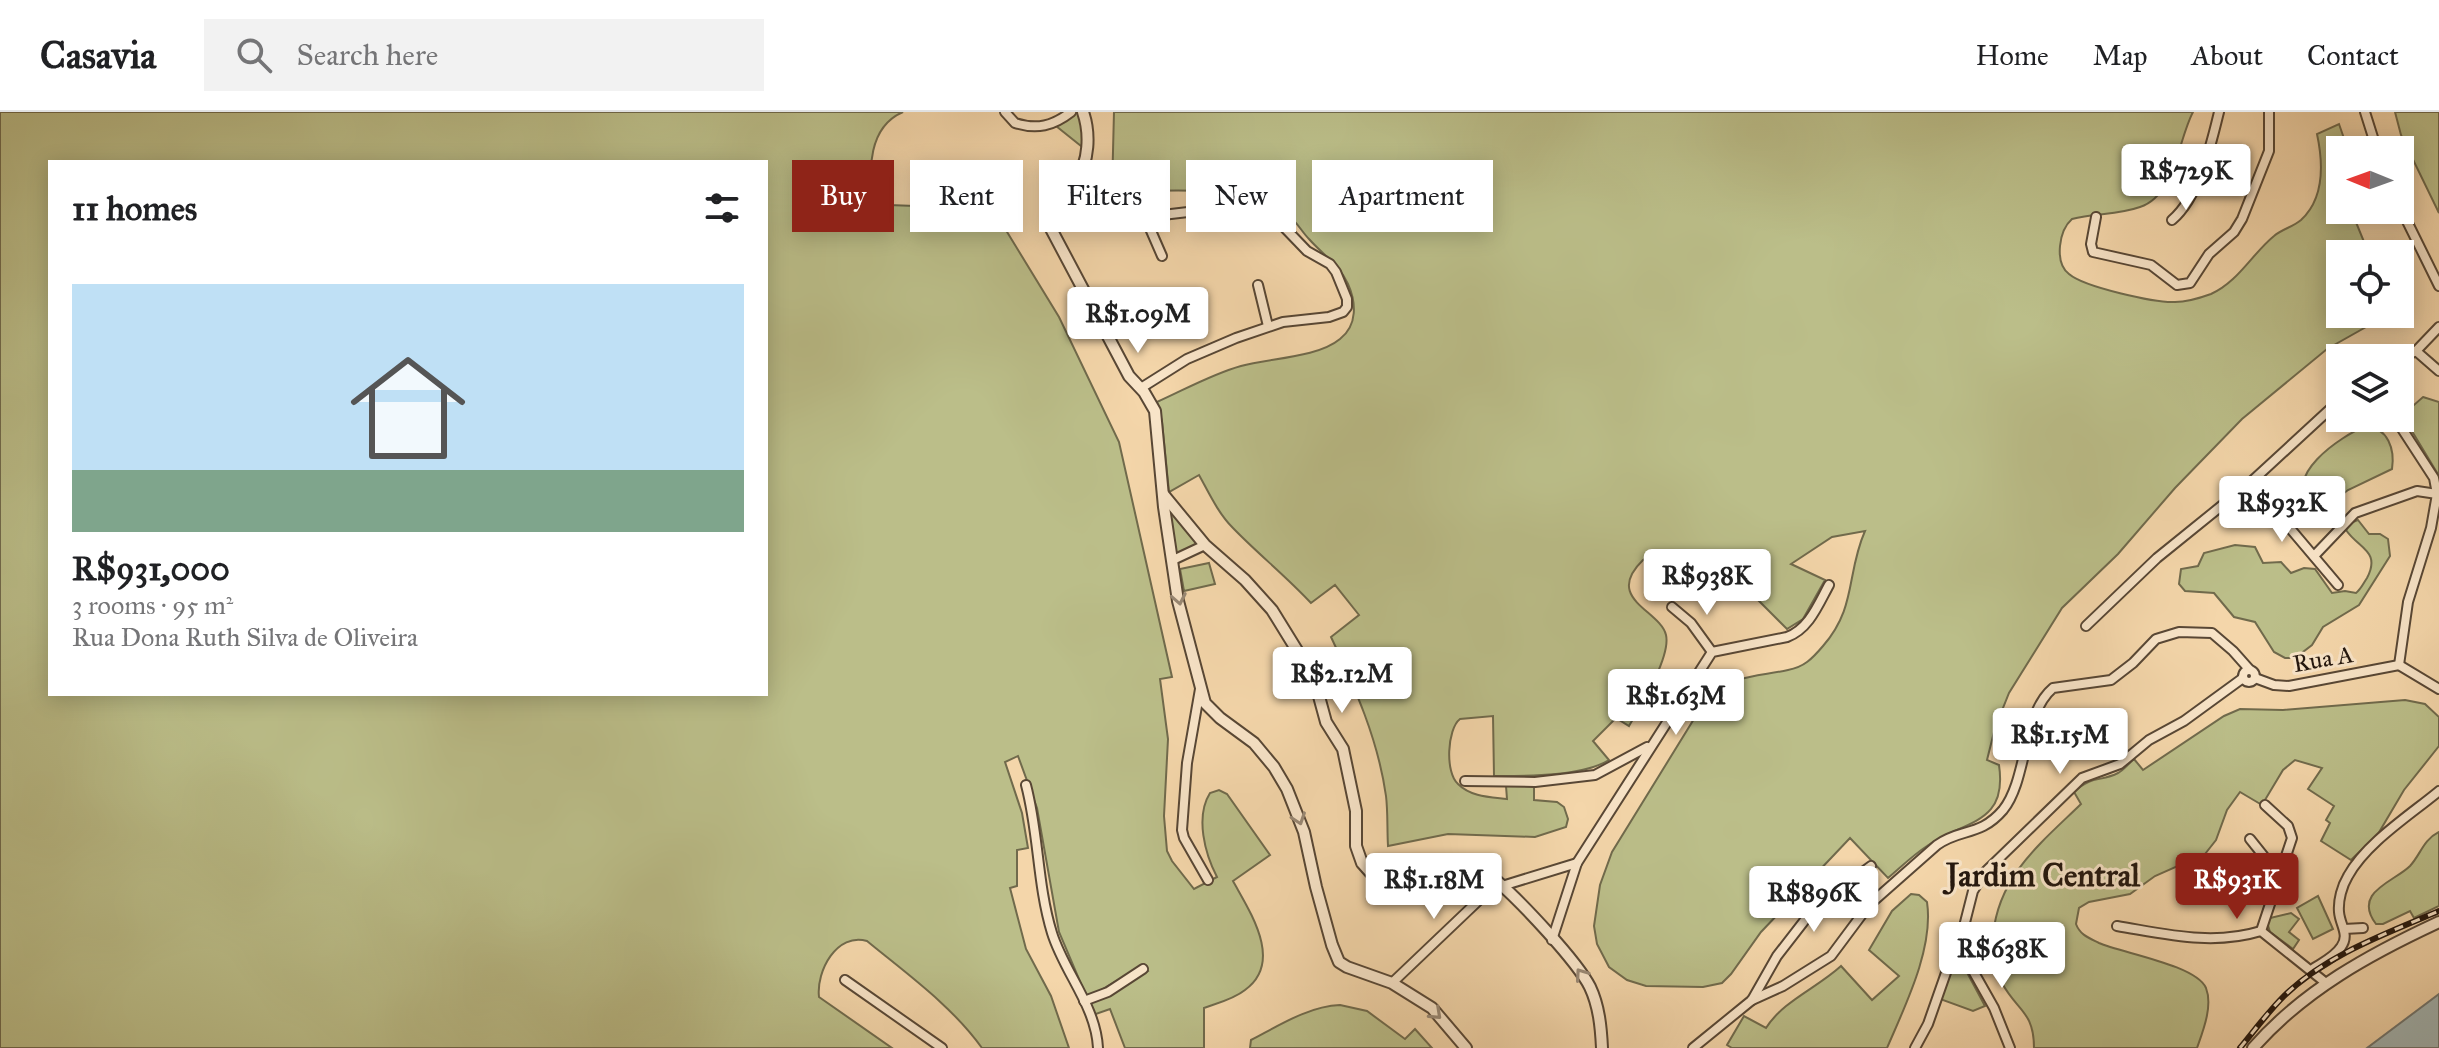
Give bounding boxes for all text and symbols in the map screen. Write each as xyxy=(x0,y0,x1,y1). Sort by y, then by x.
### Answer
search box xyxy=(204,19,764,91)
text: Casavia xyxy=(40,32,156,78)
icon: search xyxy=(232,33,276,77)
text: Search here xyxy=(296,37,438,73)
text: Home xyxy=(1976,38,2049,73)
text: Map xyxy=(2093,38,2147,73)
text: About xyxy=(2191,38,2263,73)
text: Contact xyxy=(2307,38,2399,73)
north arrow xyxy=(2326,136,2414,224)
map controls xyxy=(2326,136,2414,432)
pin: R$729K xyxy=(2121,144,2251,212)
text: R$729K xyxy=(2139,154,2233,186)
chip: Buy xyxy=(792,160,894,232)
chip: Rent xyxy=(910,160,1023,232)
chip: Filters xyxy=(1039,160,1170,232)
chip: New xyxy=(1186,160,1296,232)
chip: Apartment xyxy=(1312,160,1493,232)
icon: filters xyxy=(700,186,744,230)
text: 11 homes xyxy=(72,188,197,229)
button: locate xyxy=(2326,240,2414,328)
pin: R$1.09M xyxy=(1064,287,1212,355)
text: R$1.09M xyxy=(1085,297,1191,329)
icon: home xyxy=(336,336,480,480)
button: layers xyxy=(2326,344,2414,432)
pin: R$932K xyxy=(2217,476,2347,544)
text: R$932K xyxy=(2237,486,2327,518)
text: R$931,000 xyxy=(72,548,230,589)
pin: R$938K xyxy=(1642,549,1772,617)
text: R$938K xyxy=(1662,559,1752,591)
text: 3 rooms · 95 m² xyxy=(72,589,233,621)
one-way arrow xyxy=(1170,592,1187,605)
text: Rua Dona Ruth Silva de Oliveira xyxy=(72,621,418,653)
street label: Rua A xyxy=(2290,639,2356,679)
pin: R$2.12M xyxy=(1268,647,1416,715)
text: R$2.12M xyxy=(1291,657,1393,689)
pin: R$1.63M xyxy=(1602,669,1750,737)
text: R$1.63M xyxy=(1626,679,1726,711)
pin: R$1.15M xyxy=(1986,708,2134,776)
text: R$1.15M xyxy=(2011,718,2109,750)
one-way arrow xyxy=(1289,811,1306,825)
pin: R$1.18M xyxy=(1360,853,1508,921)
pin: R$931K xyxy=(2172,853,2302,921)
district label: Jardim Central xyxy=(1942,856,2141,895)
text: R$1.18M xyxy=(1384,863,1484,895)
text: R$931K xyxy=(2194,863,2280,895)
pin: R$896K xyxy=(1749,866,1879,934)
text: R$896K xyxy=(1767,876,1861,908)
pin: R$638K xyxy=(1937,922,2067,990)
text: R$638K xyxy=(1957,932,2047,964)
one-way arrow xyxy=(1576,969,1591,983)
one-way arrow xyxy=(1427,1004,1441,1019)

